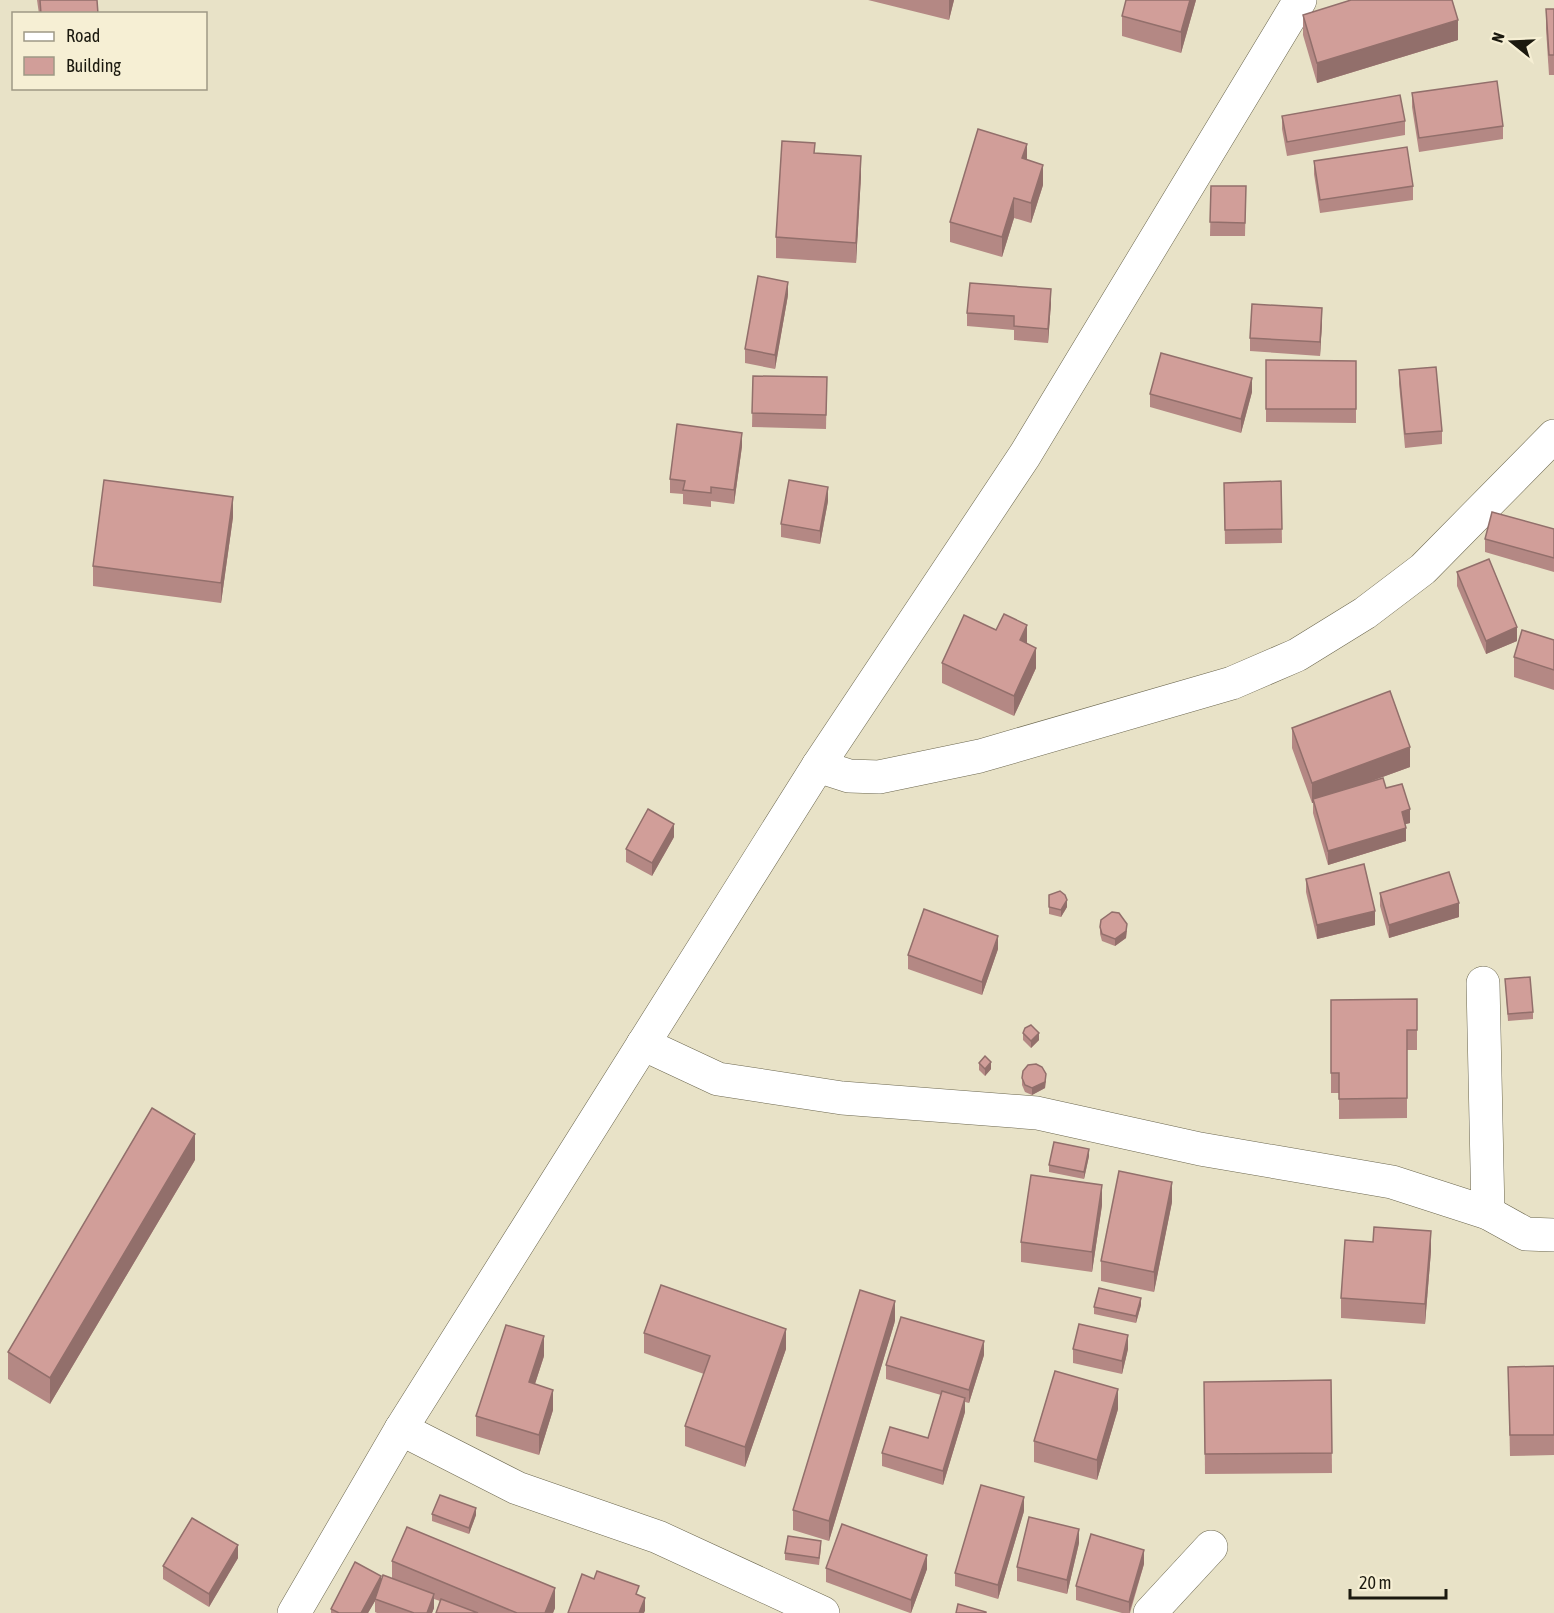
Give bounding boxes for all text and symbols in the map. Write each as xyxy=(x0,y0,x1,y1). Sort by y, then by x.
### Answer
legend xyxy=(12,12,207,90)
north arrow xyxy=(1482,12,1542,72)
text: Road xyxy=(66,25,100,46)
text: N xyxy=(1488,30,1508,45)
text: Building xyxy=(66,55,121,76)
scale bar xyxy=(1350,1562,1446,1600)
text: 20 m xyxy=(1359,1572,1391,1593)

